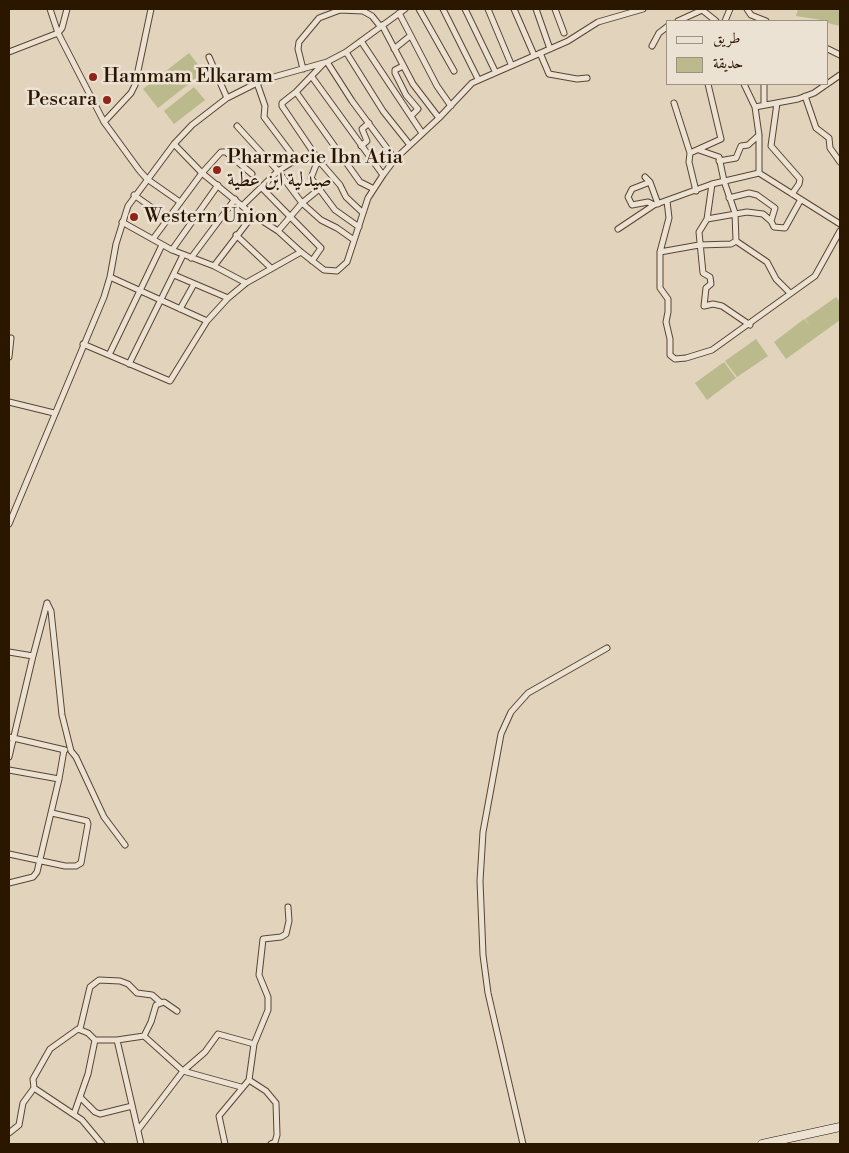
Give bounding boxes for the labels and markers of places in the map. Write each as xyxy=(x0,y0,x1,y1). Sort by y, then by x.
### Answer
place label: Hammam Elkaram xyxy=(103,65,273,89)
marker: Hammam Elkaram xyxy=(87,71,99,83)
place label: Pescara xyxy=(27,88,97,112)
marker: Pescara xyxy=(101,94,113,106)
place label: Pharmacie Ibn Atia صيدلية ابن عطية xyxy=(227,146,403,193)
marker: Pharmacie Ibn Atia صيدلية ابن عطية xyxy=(211,164,223,176)
place label: Western Union xyxy=(144,205,278,229)
marker: Western Union xyxy=(128,211,140,223)

